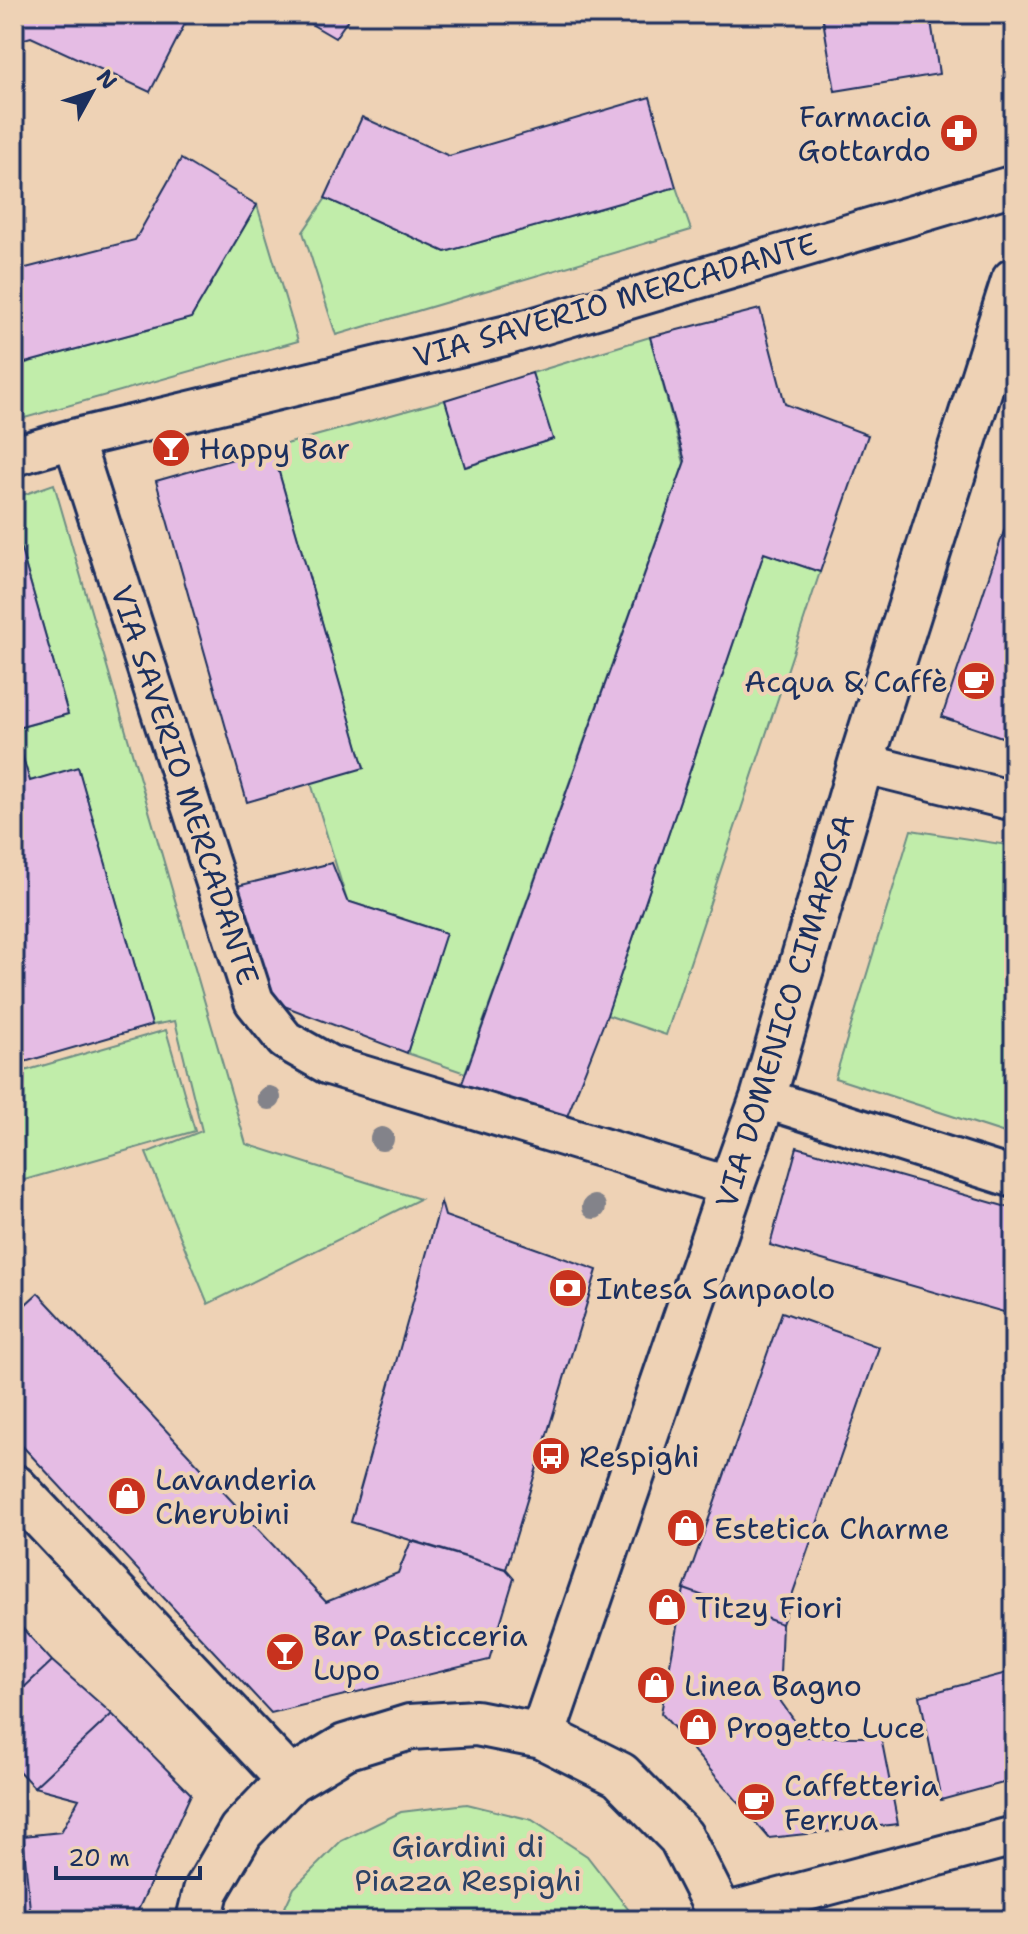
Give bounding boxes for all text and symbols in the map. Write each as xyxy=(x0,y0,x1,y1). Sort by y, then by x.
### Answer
north arrow xyxy=(52,52,132,132)
text: N xyxy=(90,63,124,95)
place label: Farmacia Gottardo xyxy=(798,96,931,171)
pharmacy icon: Farmacia Gottardo xyxy=(938,112,980,154)
street label: VIA SAVERIO MERCADANTE xyxy=(408,223,822,377)
bar icon: Happy Bar xyxy=(150,427,192,469)
place label: Happy Bar xyxy=(199,428,350,469)
street label: VIA SAVERIO MERCADANTE xyxy=(101,580,269,990)
cafe icon: Acqua & Caffè xyxy=(955,660,997,702)
place label: Acqua & Caffè xyxy=(744,661,948,702)
street label: VIA DOMENICO CIMAROSA xyxy=(706,809,864,1213)
bank icon: Intesa Sanpaolo xyxy=(547,1267,589,1309)
place label: Intesa Sanpaolo xyxy=(596,1268,835,1309)
bus stop icon: Respighi xyxy=(530,1435,572,1477)
place label: Respighi xyxy=(579,1436,700,1477)
place label: Lavanderia Cherubini xyxy=(155,1459,316,1534)
shop icon: Lavanderia Cherubini xyxy=(106,1475,148,1517)
shop icon: Estetica Charme xyxy=(665,1507,707,1549)
place label: Estetica Charme xyxy=(714,1508,950,1549)
shop icon: Titzy Fiori xyxy=(646,1586,688,1628)
place label: Titzy Fiori xyxy=(695,1587,843,1628)
place label: Bar Pasticceria Lupo xyxy=(313,1615,528,1690)
bar icon: Bar Pasticceria Lupo xyxy=(264,1631,306,1673)
shop icon: Linea Bagno xyxy=(635,1664,677,1706)
place label: Linea Bagno xyxy=(684,1665,862,1706)
shop icon: Progetto Luce xyxy=(677,1706,719,1748)
place label: Progetto Luce xyxy=(726,1707,926,1748)
place label: Caffetteria Ferrua xyxy=(784,1765,939,1840)
cafe icon: Caffetteria Ferrua xyxy=(735,1781,777,1823)
park label: Giardini di Piazza Respighi xyxy=(354,1826,582,1901)
scale bar xyxy=(56,1830,200,1880)
text: 20 m xyxy=(68,1842,130,1874)

